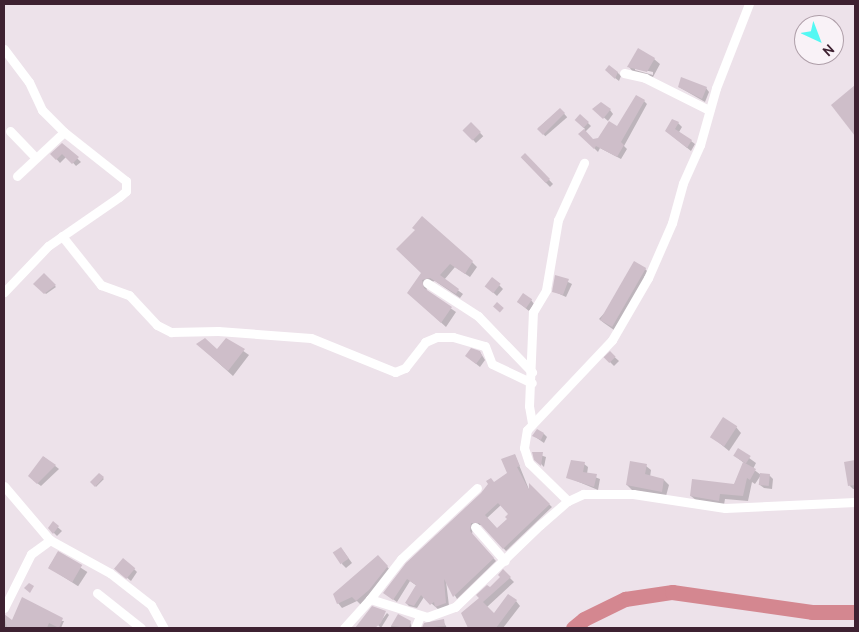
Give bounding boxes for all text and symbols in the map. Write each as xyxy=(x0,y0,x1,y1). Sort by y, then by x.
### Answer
north arrow xyxy=(794,15,844,65)
text: N xyxy=(819,40,838,60)

